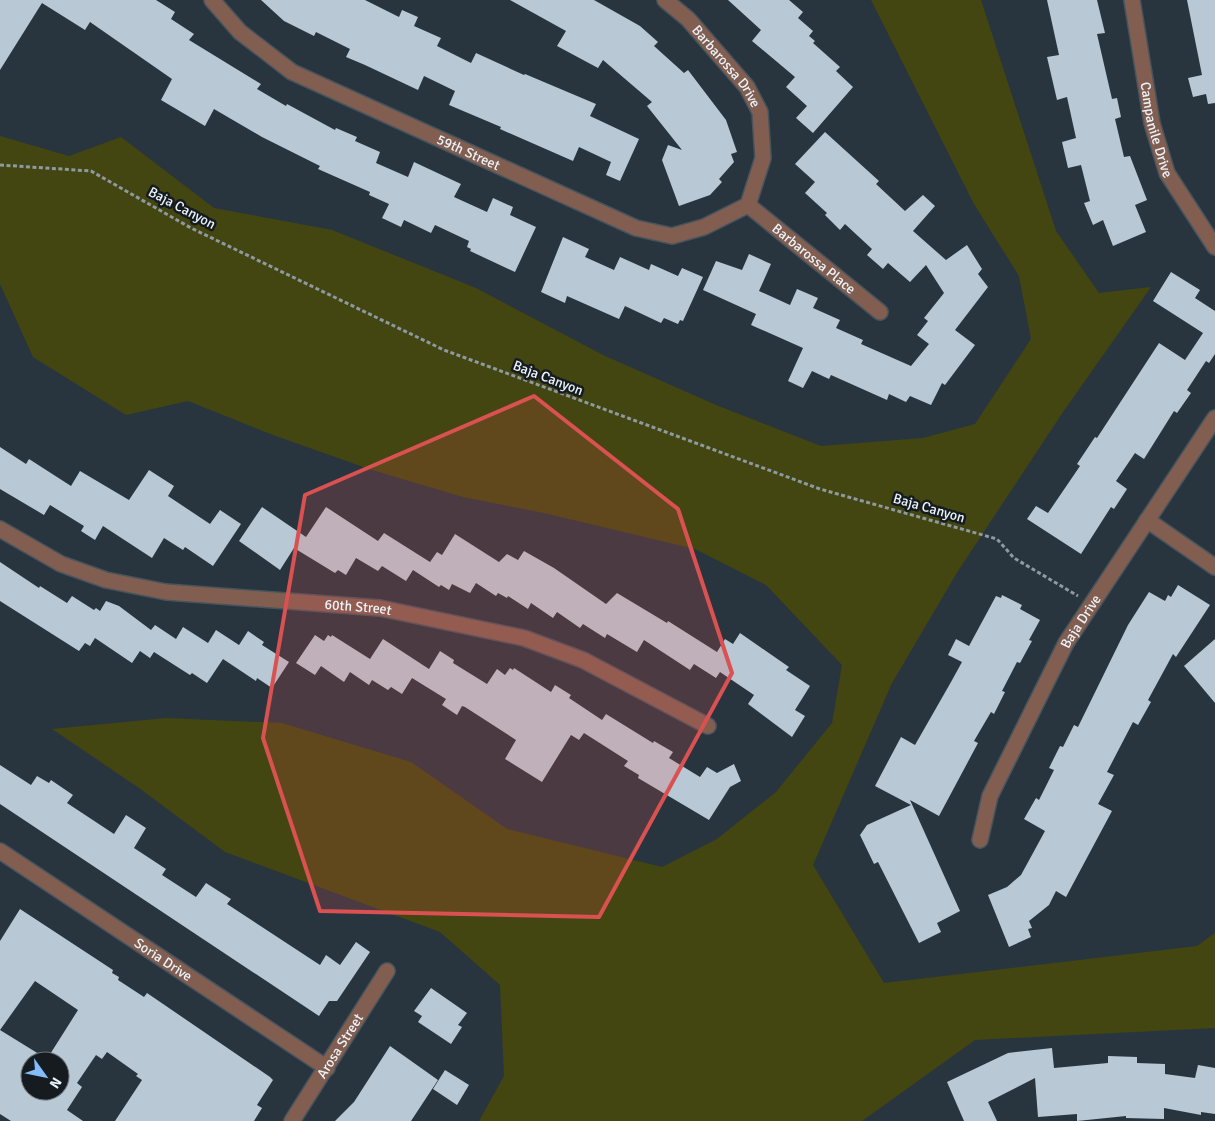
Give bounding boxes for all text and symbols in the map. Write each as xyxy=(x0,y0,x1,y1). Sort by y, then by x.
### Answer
street label: Barbarossa Drive xyxy=(688,21,765,110)
street label: Campanile Drive xyxy=(1137,81,1176,181)
street label: 59th Street xyxy=(434,130,503,174)
street label: Baja Canyon xyxy=(145,183,219,233)
street label: Barbarossa Place xyxy=(769,220,859,297)
street label: Baja Canyon xyxy=(510,357,586,399)
street label: Baja Canyon xyxy=(891,490,967,526)
street label: Baja Drive xyxy=(1056,591,1104,651)
street label: 60th Street xyxy=(324,595,393,619)
street label: Soria Drive xyxy=(131,934,195,985)
street label: Arosa Street xyxy=(313,1010,367,1081)
north arrow xyxy=(20,1051,70,1101)
text: N xyxy=(46,1074,65,1092)

